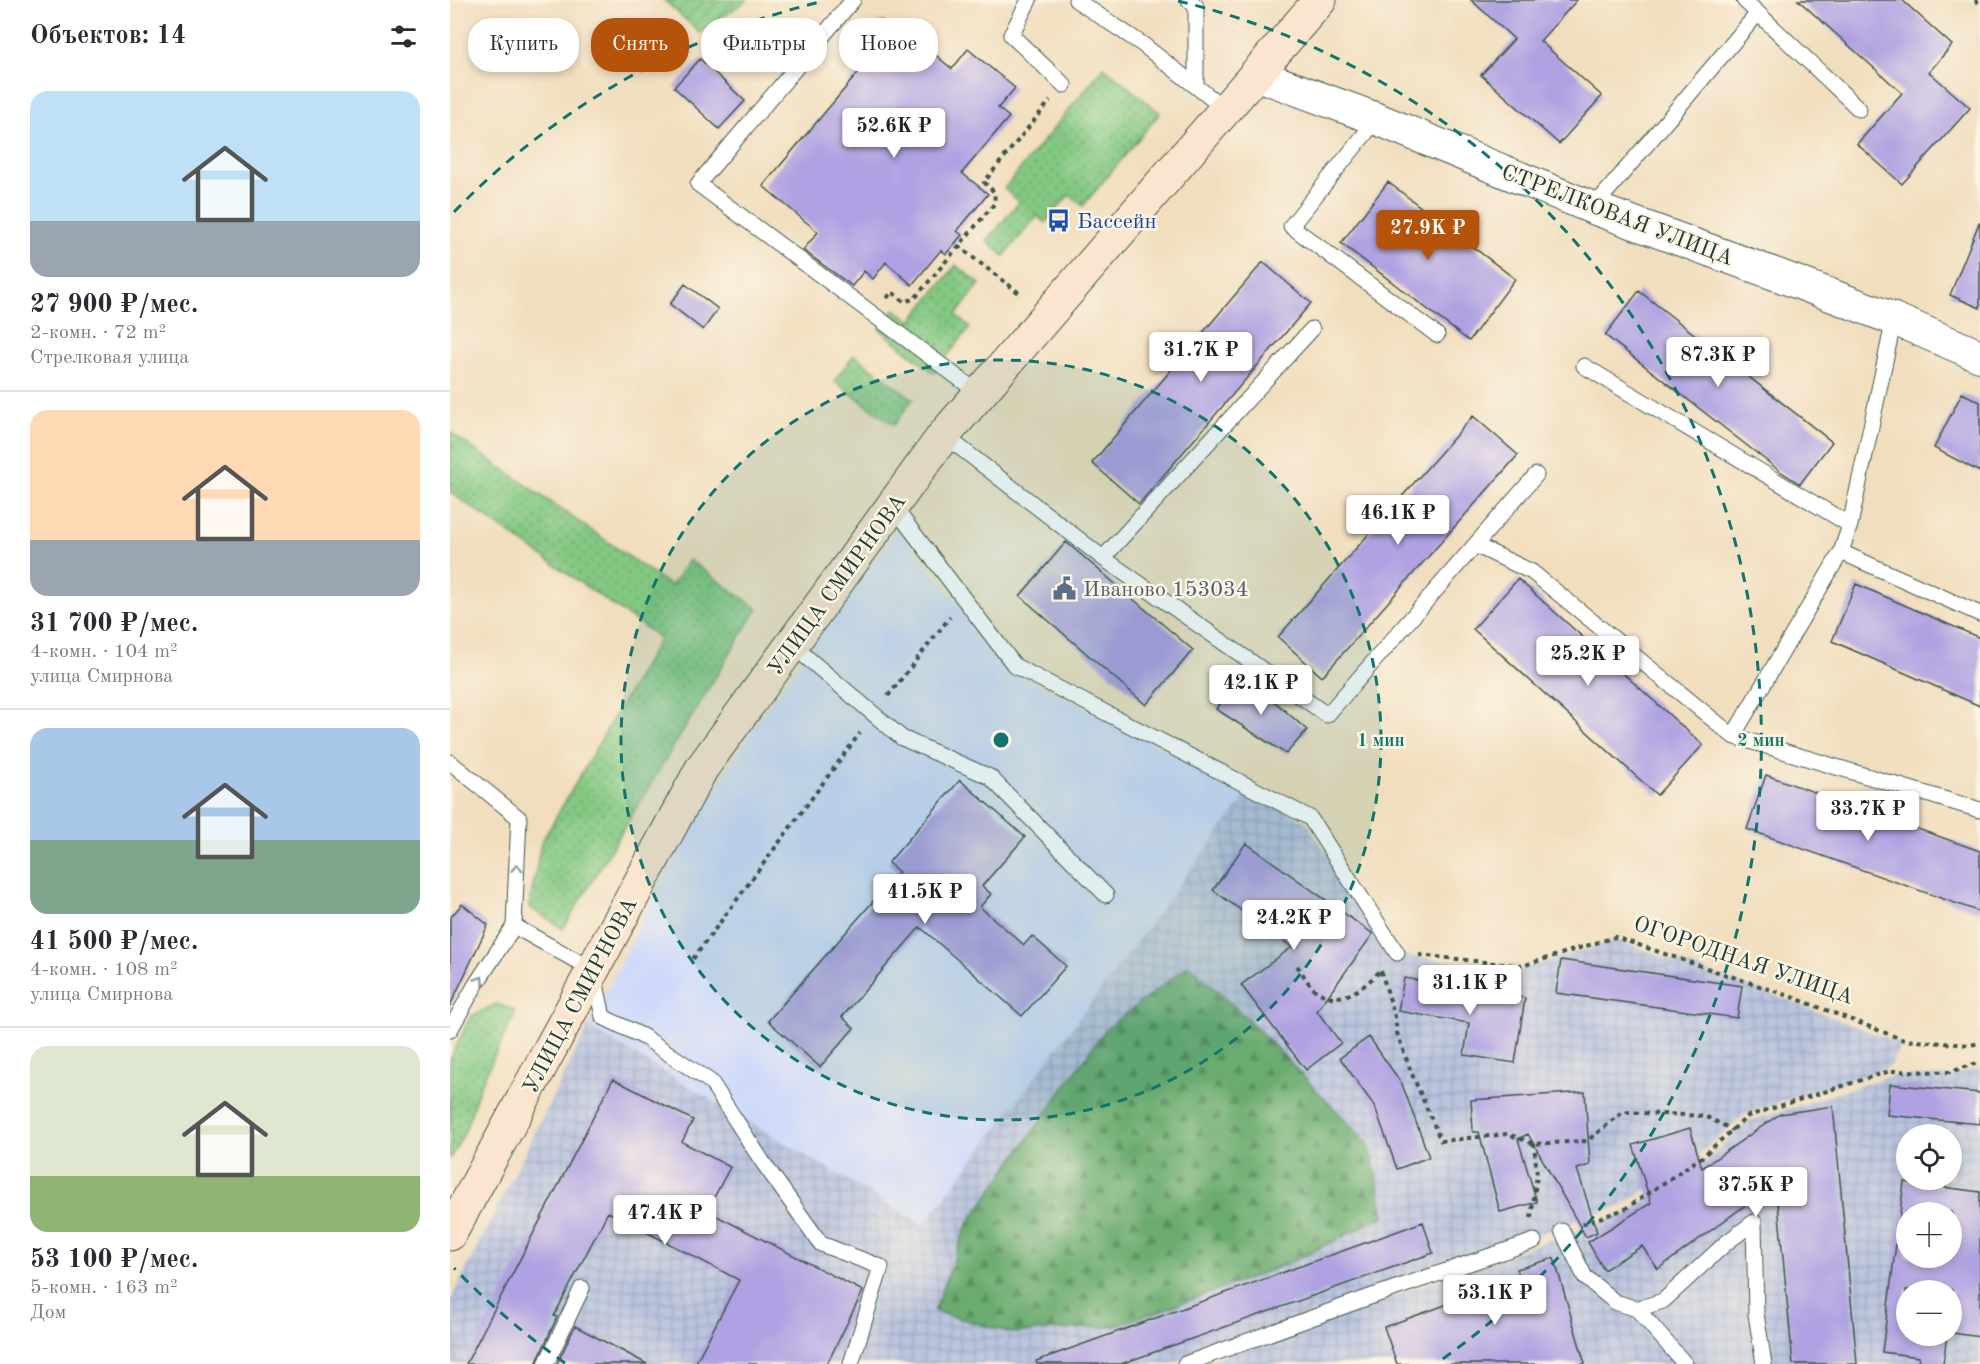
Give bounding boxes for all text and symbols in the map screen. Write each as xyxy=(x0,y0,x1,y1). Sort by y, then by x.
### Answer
chip: Купить xyxy=(468,18,579,72)
chip: Снять xyxy=(591,18,689,72)
chip: Фильтры xyxy=(701,18,827,72)
chip: Новое xyxy=(839,18,938,72)
icon: filters xyxy=(387,20,420,53)
text: Объектов: 14 xyxy=(30,23,186,49)
pin: 52.6K ₽ xyxy=(839,108,949,159)
text: 52.6K ₽ xyxy=(856,117,932,137)
icon: home xyxy=(171,130,279,238)
street label: СТРЕЛКОВАЯ УЛИЦА xyxy=(1498,161,1736,270)
bus stop icon: Бассейн xyxy=(1046,207,1072,233)
pin: 27.9K ₽ xyxy=(1373,210,1483,261)
place label: Бассейн xyxy=(1077,211,1157,233)
text: 27.9K ₽ xyxy=(1390,219,1466,239)
text: 27 900 ₽/мес. xyxy=(30,292,198,318)
text: 2-комн. · 72 m² xyxy=(30,323,166,343)
pin: 31.7K ₽ xyxy=(1146,332,1256,383)
pin: 87.3K ₽ xyxy=(1663,337,1773,388)
text: 31.7K ₽ xyxy=(1163,341,1239,361)
text: 87.3K ₽ xyxy=(1680,346,1756,366)
text: Стрелковая улица xyxy=(30,348,189,368)
icon: home xyxy=(171,449,279,557)
street label: УЛИЦА СМИРНОВА xyxy=(764,490,911,680)
pin: 46.1K ₽ xyxy=(1343,495,1453,546)
text: 46.1K ₽ xyxy=(1360,504,1436,524)
public building icon: Иваново 153034 xyxy=(1052,575,1078,601)
place label: Иваново 153034 xyxy=(1083,579,1249,601)
text: 31 700 ₽/мес. xyxy=(30,611,198,637)
pin: 25.2K ₽ xyxy=(1533,636,1643,687)
text: 4-комн. · 104 m² xyxy=(30,642,178,662)
text: 25.2K ₽ xyxy=(1550,645,1626,665)
pin: 42.1K ₽ xyxy=(1206,665,1316,716)
text: улица Смирнова xyxy=(30,667,173,687)
text: 42.1K ₽ xyxy=(1223,674,1299,694)
centre of rings xyxy=(991,730,1011,750)
text: 1 мин xyxy=(1357,732,1405,750)
text: 2 мин xyxy=(1737,732,1785,750)
icon: home xyxy=(171,767,279,875)
pin: 33.7K ₽ xyxy=(1813,791,1923,842)
text: 33.7K ₽ xyxy=(1830,800,1906,820)
one-way arrow xyxy=(510,863,523,872)
pin: 41.5K ₽ xyxy=(870,874,980,925)
text: 41.5K ₽ xyxy=(887,883,963,903)
street label: УЛИЦА СМИРНОВА xyxy=(520,894,642,1098)
pin: 24.2K ₽ xyxy=(1239,900,1349,951)
text: 24.2K ₽ xyxy=(1256,909,1332,929)
street label: ОГОРОДНАЯ УЛИЦА xyxy=(1631,913,1856,1009)
text: 41 500 ₽/мес. xyxy=(30,929,198,955)
text: 4-комн. · 108 m² xyxy=(30,960,178,980)
pin: 31.1K ₽ xyxy=(1415,965,1525,1016)
text: 31.1K ₽ xyxy=(1432,974,1508,994)
one-way arrow xyxy=(472,976,484,986)
text: улица Смирнова xyxy=(30,985,173,1005)
icon: home xyxy=(171,1085,279,1193)
map controls xyxy=(1896,1124,1962,1346)
button: locate xyxy=(1896,1124,1962,1190)
pin: 37.5K ₽ xyxy=(1701,1167,1811,1218)
text: 37.5K ₽ xyxy=(1718,1176,1794,1196)
pin: 47.4K ₽ xyxy=(610,1195,720,1246)
button: + xyxy=(1896,1202,1962,1268)
text: 47.4K ₽ xyxy=(627,1204,703,1224)
text: 53 100 ₽/мес. xyxy=(30,1247,198,1273)
pin: 53.1K ₽ xyxy=(1440,1275,1550,1326)
text: 5-комн. · 163 m² xyxy=(30,1278,178,1298)
button: − xyxy=(1896,1280,1962,1346)
text: 53.1K ₽ xyxy=(1457,1284,1533,1304)
text: Дом xyxy=(30,1303,66,1323)

